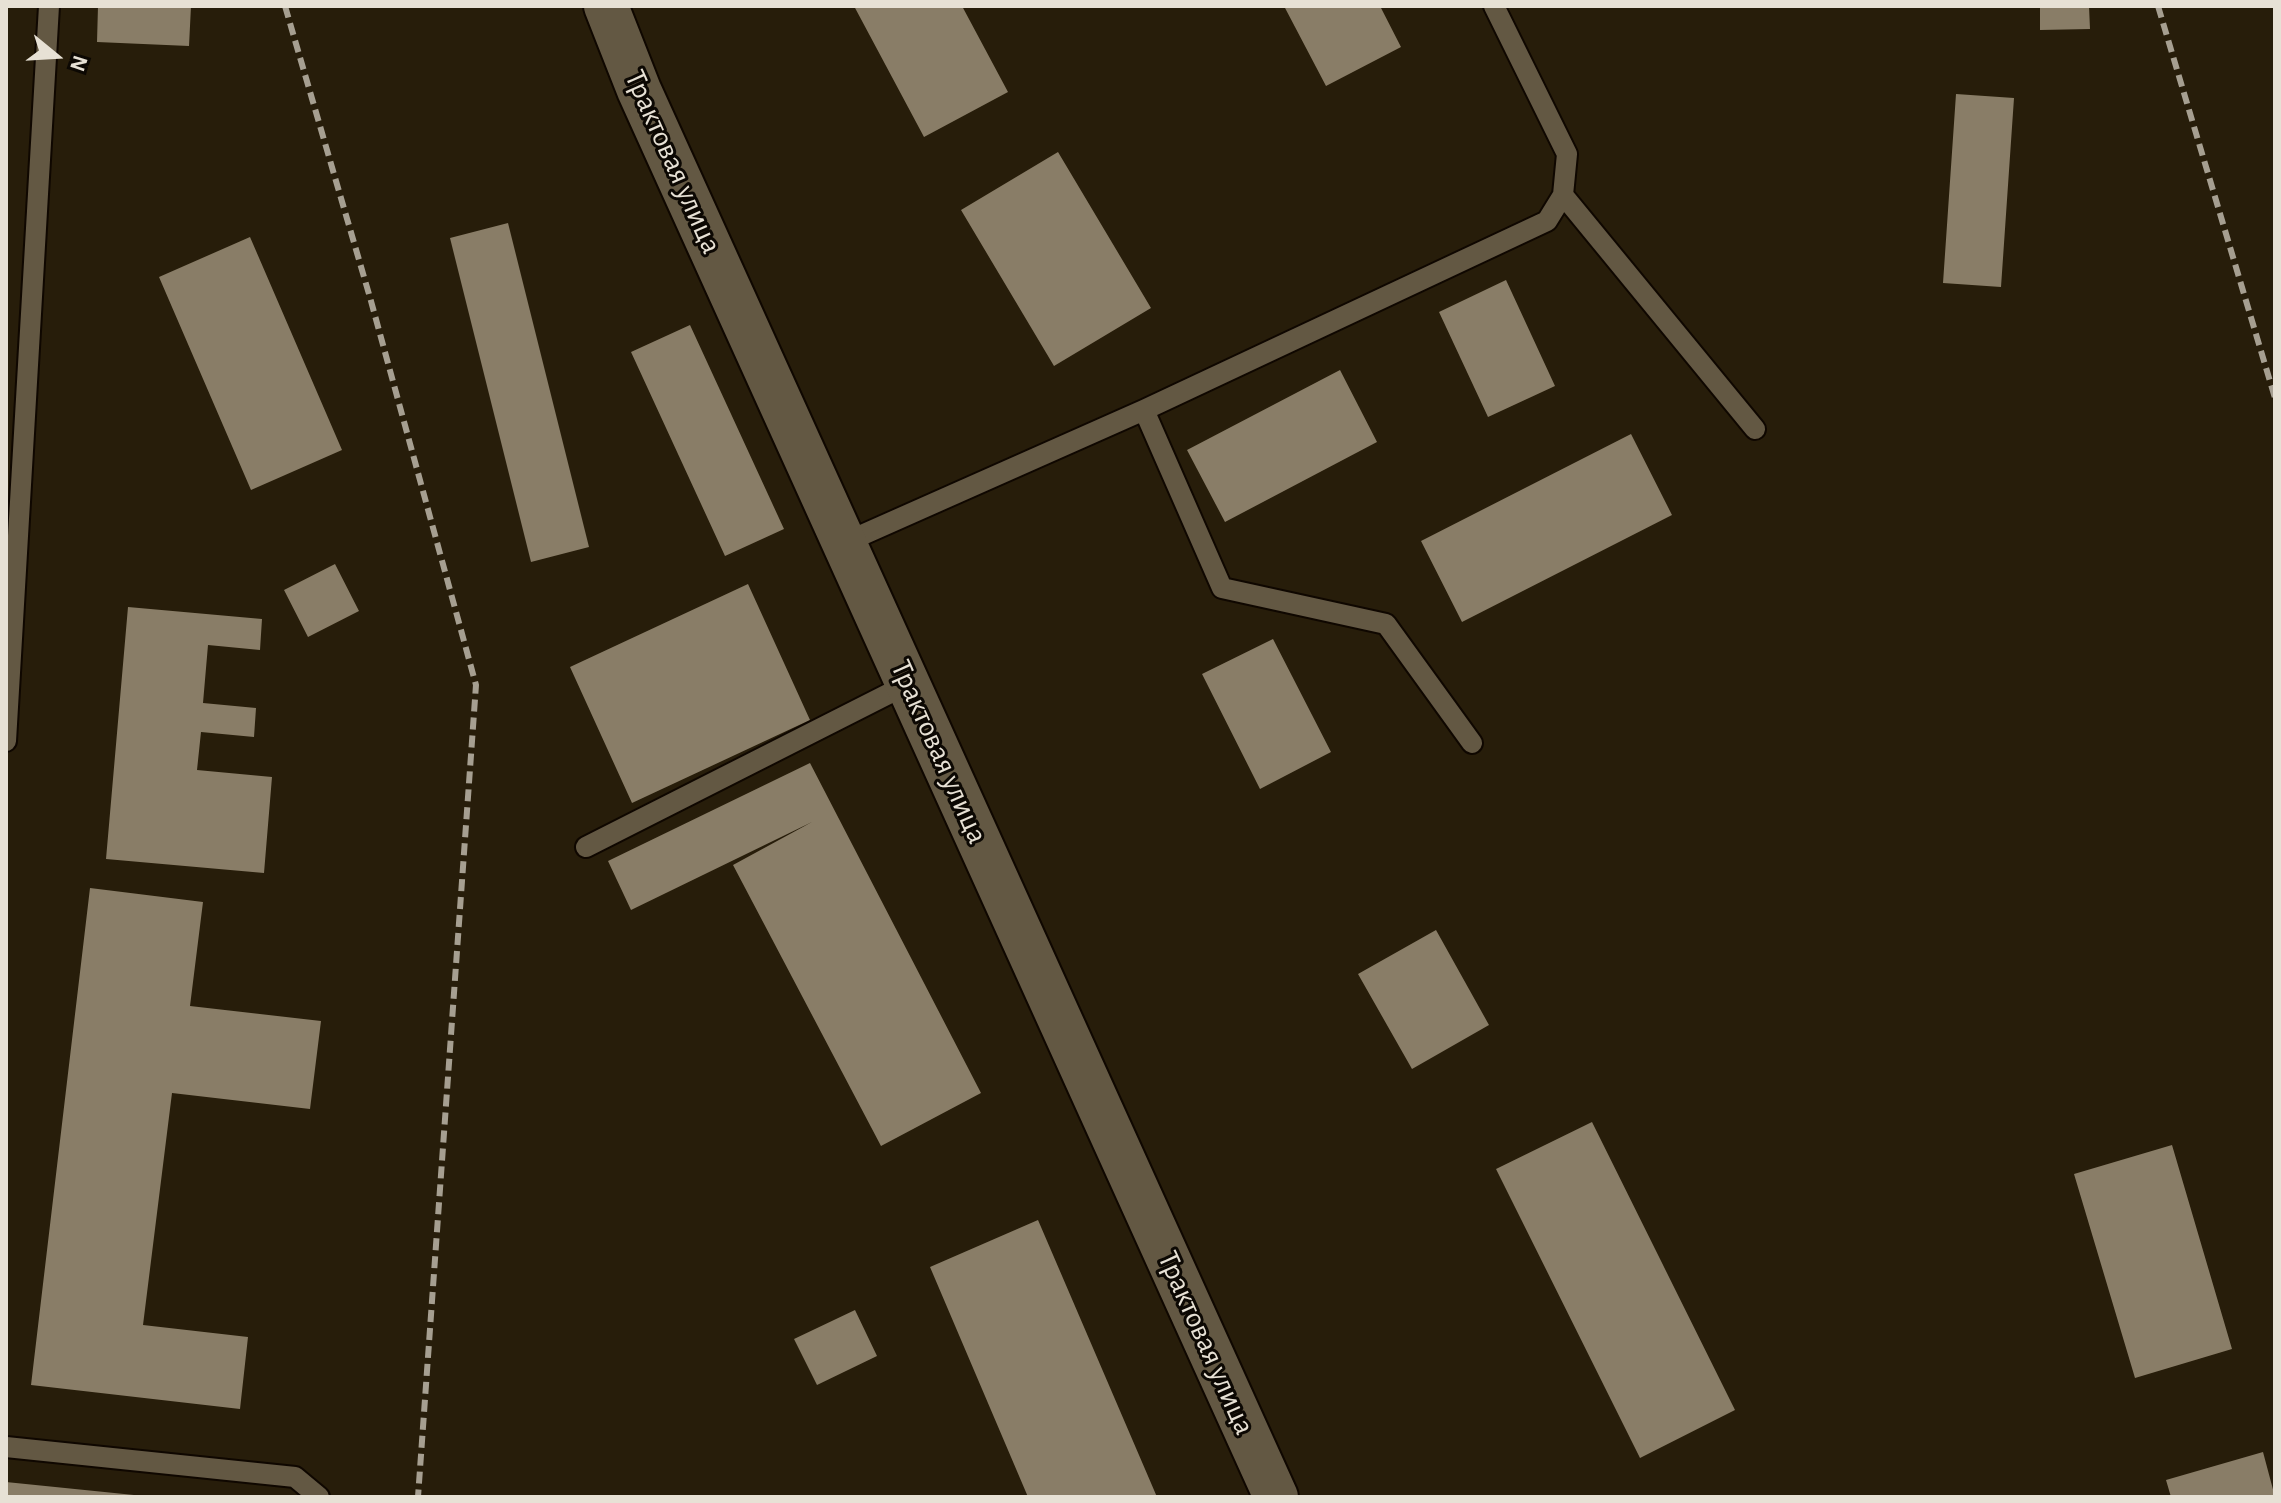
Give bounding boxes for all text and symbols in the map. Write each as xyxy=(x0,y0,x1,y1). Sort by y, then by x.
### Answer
north arrow xyxy=(16,16,96,96)
text: N xyxy=(66,53,92,74)
street label: Трактовая улица xyxy=(616,65,730,259)
street label: Трактовая улица xyxy=(882,655,996,849)
street label: Трактовая улица xyxy=(1149,1246,1263,1440)

